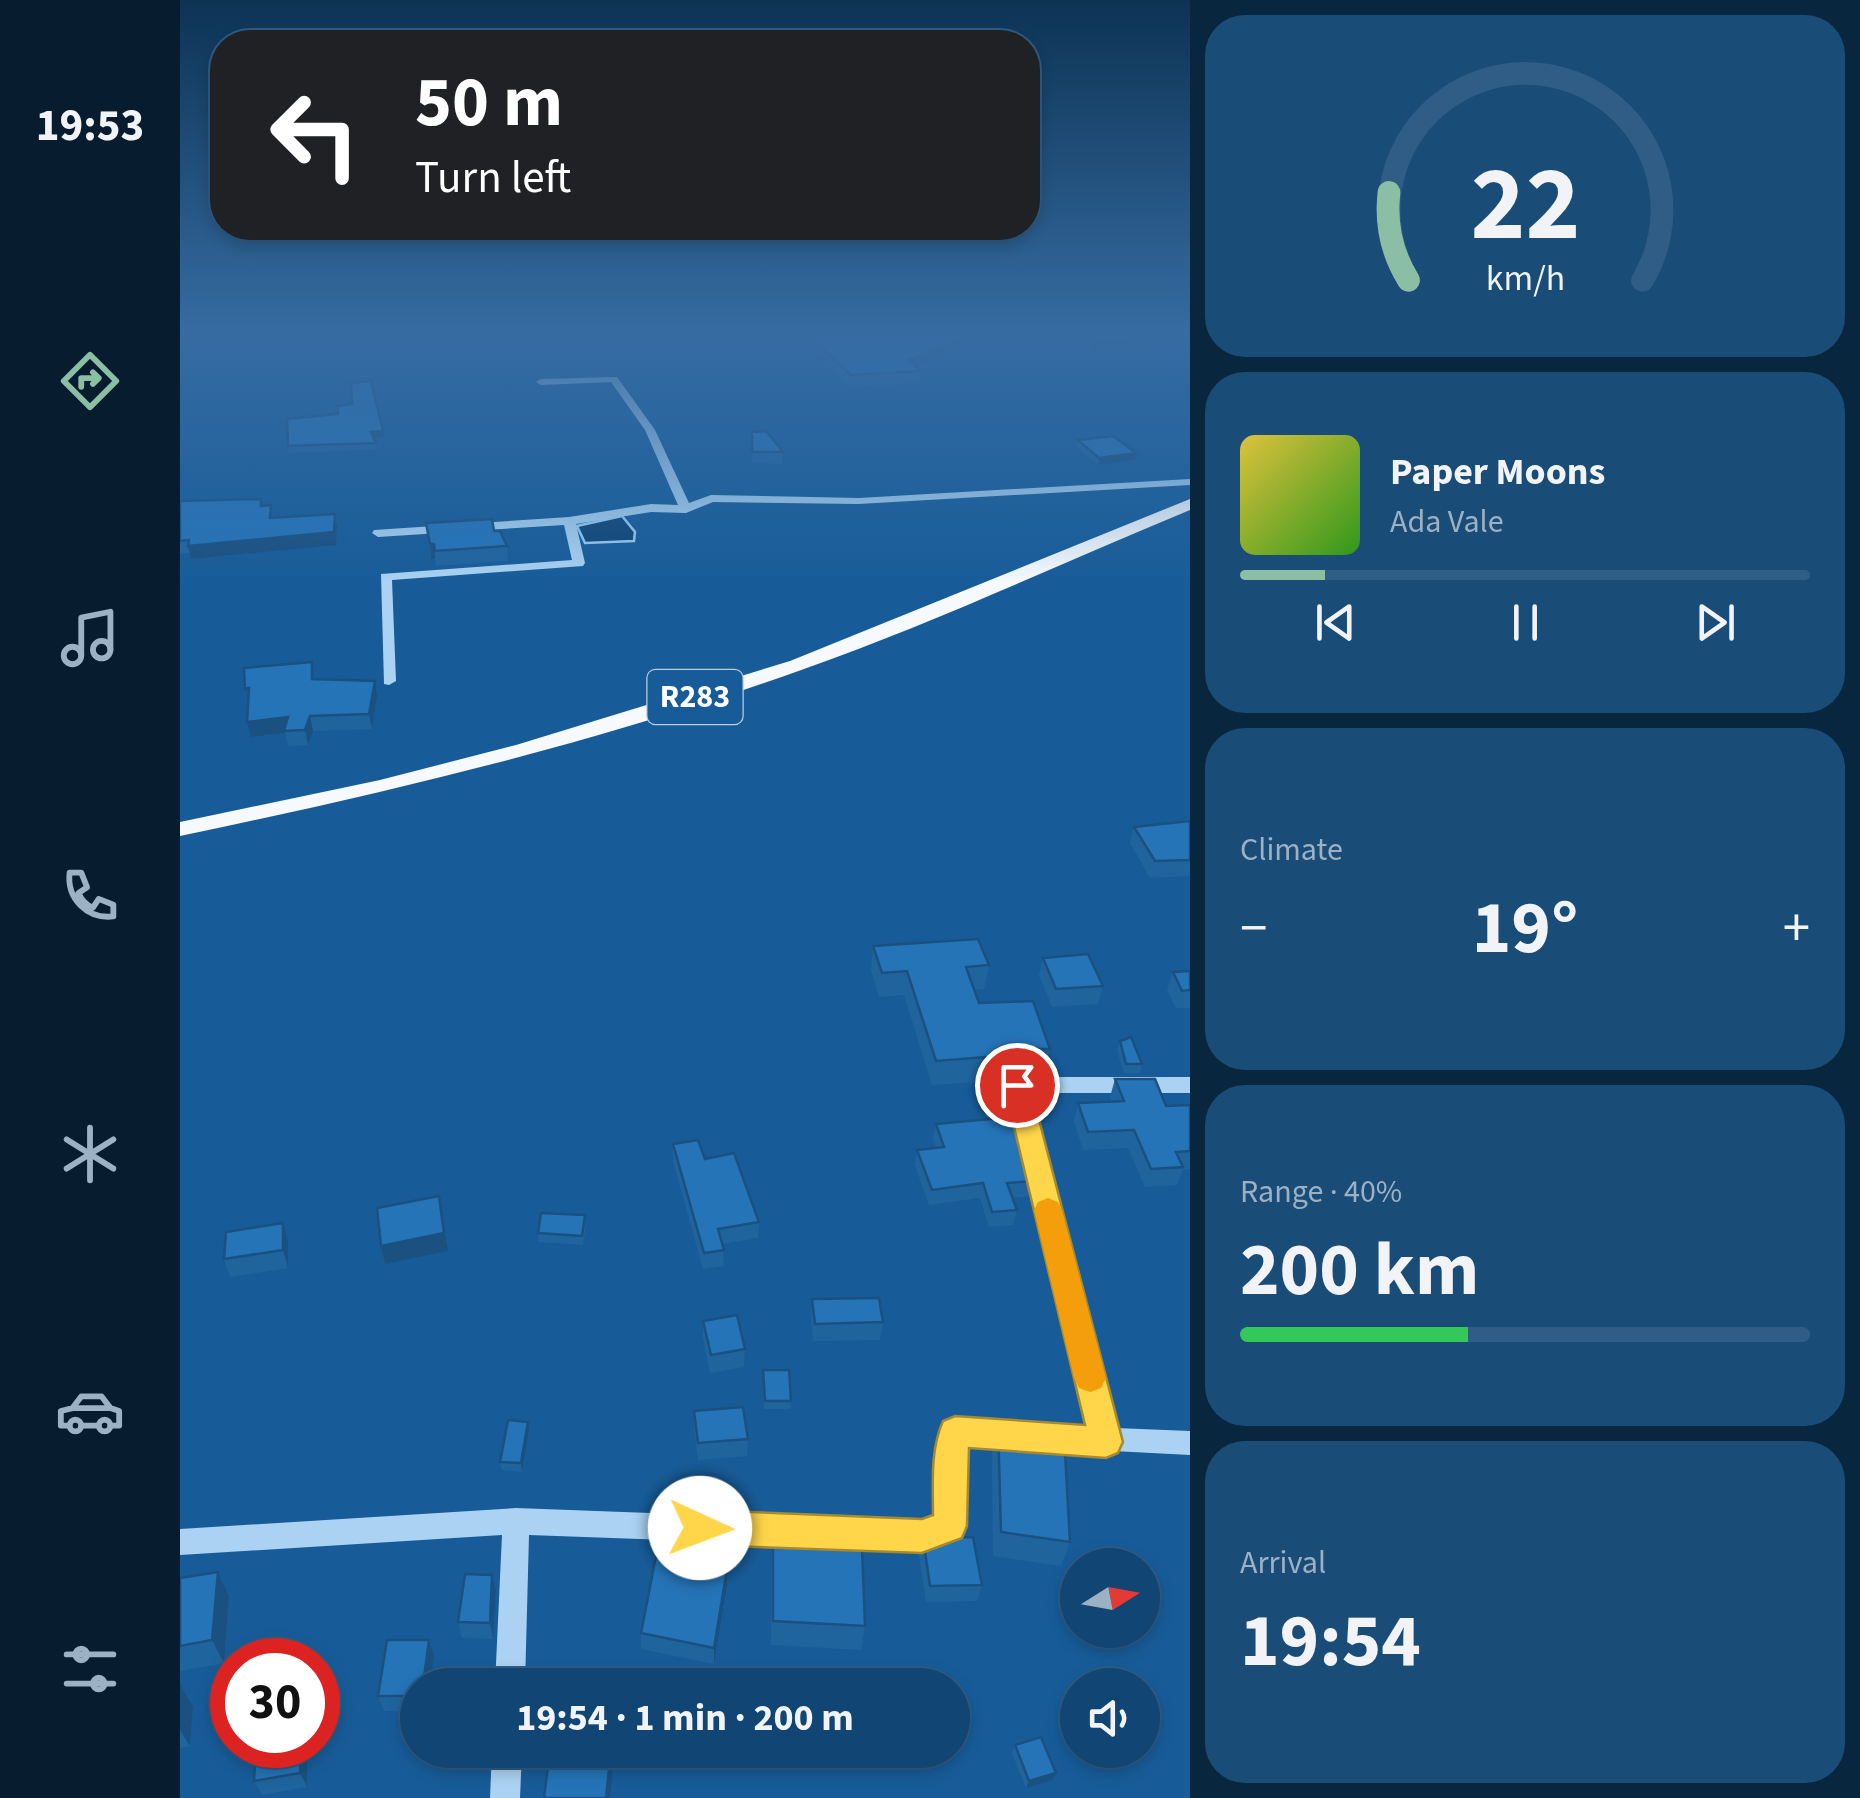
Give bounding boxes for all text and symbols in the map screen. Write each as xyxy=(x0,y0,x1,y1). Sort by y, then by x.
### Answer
text: 50 m xyxy=(415,53,563,153)
icon: left xyxy=(250,70,380,200)
text: 19:53 xyxy=(36,94,144,158)
text: 22 xyxy=(1470,132,1580,280)
text: Turn left xyxy=(415,146,571,210)
text: km/h xyxy=(1485,253,1565,304)
icon: directions xyxy=(55,346,125,416)
text: Paper Moons xyxy=(1390,445,1605,499)
text: Ada Vale xyxy=(1390,499,1504,545)
icon: previous xyxy=(1308,595,1363,650)
icon: pause xyxy=(1498,595,1553,650)
icon: next xyxy=(1688,595,1743,650)
icon: music xyxy=(55,603,125,673)
road number: R283 xyxy=(648,670,742,724)
text: Climate xyxy=(1240,827,1343,873)
icon: phone xyxy=(55,861,125,931)
text: 19° xyxy=(1472,875,1578,982)
text: − xyxy=(1240,890,1267,968)
text: + xyxy=(1783,890,1810,968)
pin xyxy=(975,1043,1060,1128)
icon: arrive xyxy=(990,1058,1045,1113)
icon: climate xyxy=(55,1119,125,1189)
text: Range · 40% xyxy=(1240,1169,1402,1215)
text: 200 km xyxy=(1240,1217,1479,1324)
icon: car xyxy=(55,1376,125,1446)
position arrow xyxy=(648,1476,752,1580)
text: Arrival xyxy=(1240,1540,1326,1586)
north arrow xyxy=(1060,1548,1160,1648)
map controls xyxy=(1060,1548,1160,1768)
text: 19:54 xyxy=(1240,1588,1421,1695)
icon: filters xyxy=(55,1634,125,1704)
speed limit sign: 30 xyxy=(210,1638,340,1768)
button: sound xyxy=(1060,1668,1160,1768)
text: 19:54 · 1 min · 200 m xyxy=(516,1691,854,1745)

